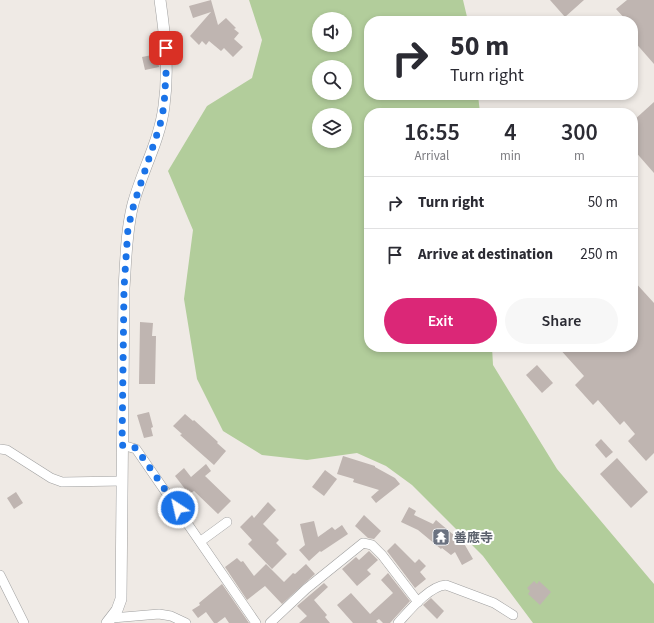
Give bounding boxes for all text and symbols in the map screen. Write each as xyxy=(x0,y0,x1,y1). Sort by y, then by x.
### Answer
map controls xyxy=(312,12,352,148)
button: sound xyxy=(312,12,352,52)
text: 50 m xyxy=(450,26,509,66)
pin xyxy=(149,31,183,65)
icon: right xyxy=(384,32,436,84)
icon: arrive xyxy=(155,37,177,59)
button: search xyxy=(312,60,352,100)
text: Turn right xyxy=(450,63,524,88)
button: layers xyxy=(312,108,352,148)
text: 16:55 xyxy=(404,115,460,150)
text: 4 xyxy=(504,115,517,150)
text: 300 xyxy=(561,115,598,150)
text: Arrival xyxy=(414,147,449,165)
text: min xyxy=(500,147,521,165)
text: m xyxy=(574,147,585,165)
icon: right xyxy=(384,192,406,214)
text: Turn right xyxy=(418,192,484,213)
text: 50 m xyxy=(588,192,618,213)
icon: arrive xyxy=(384,244,406,266)
text: Arrive at destination xyxy=(418,244,553,265)
text: 250 m xyxy=(580,244,618,265)
button: Exit xyxy=(384,298,497,344)
button: Share xyxy=(505,298,618,344)
position arrow xyxy=(157,487,199,529)
temple icon: 善應寺 xyxy=(431,527,451,547)
place label: 善應寺 xyxy=(454,529,493,547)

